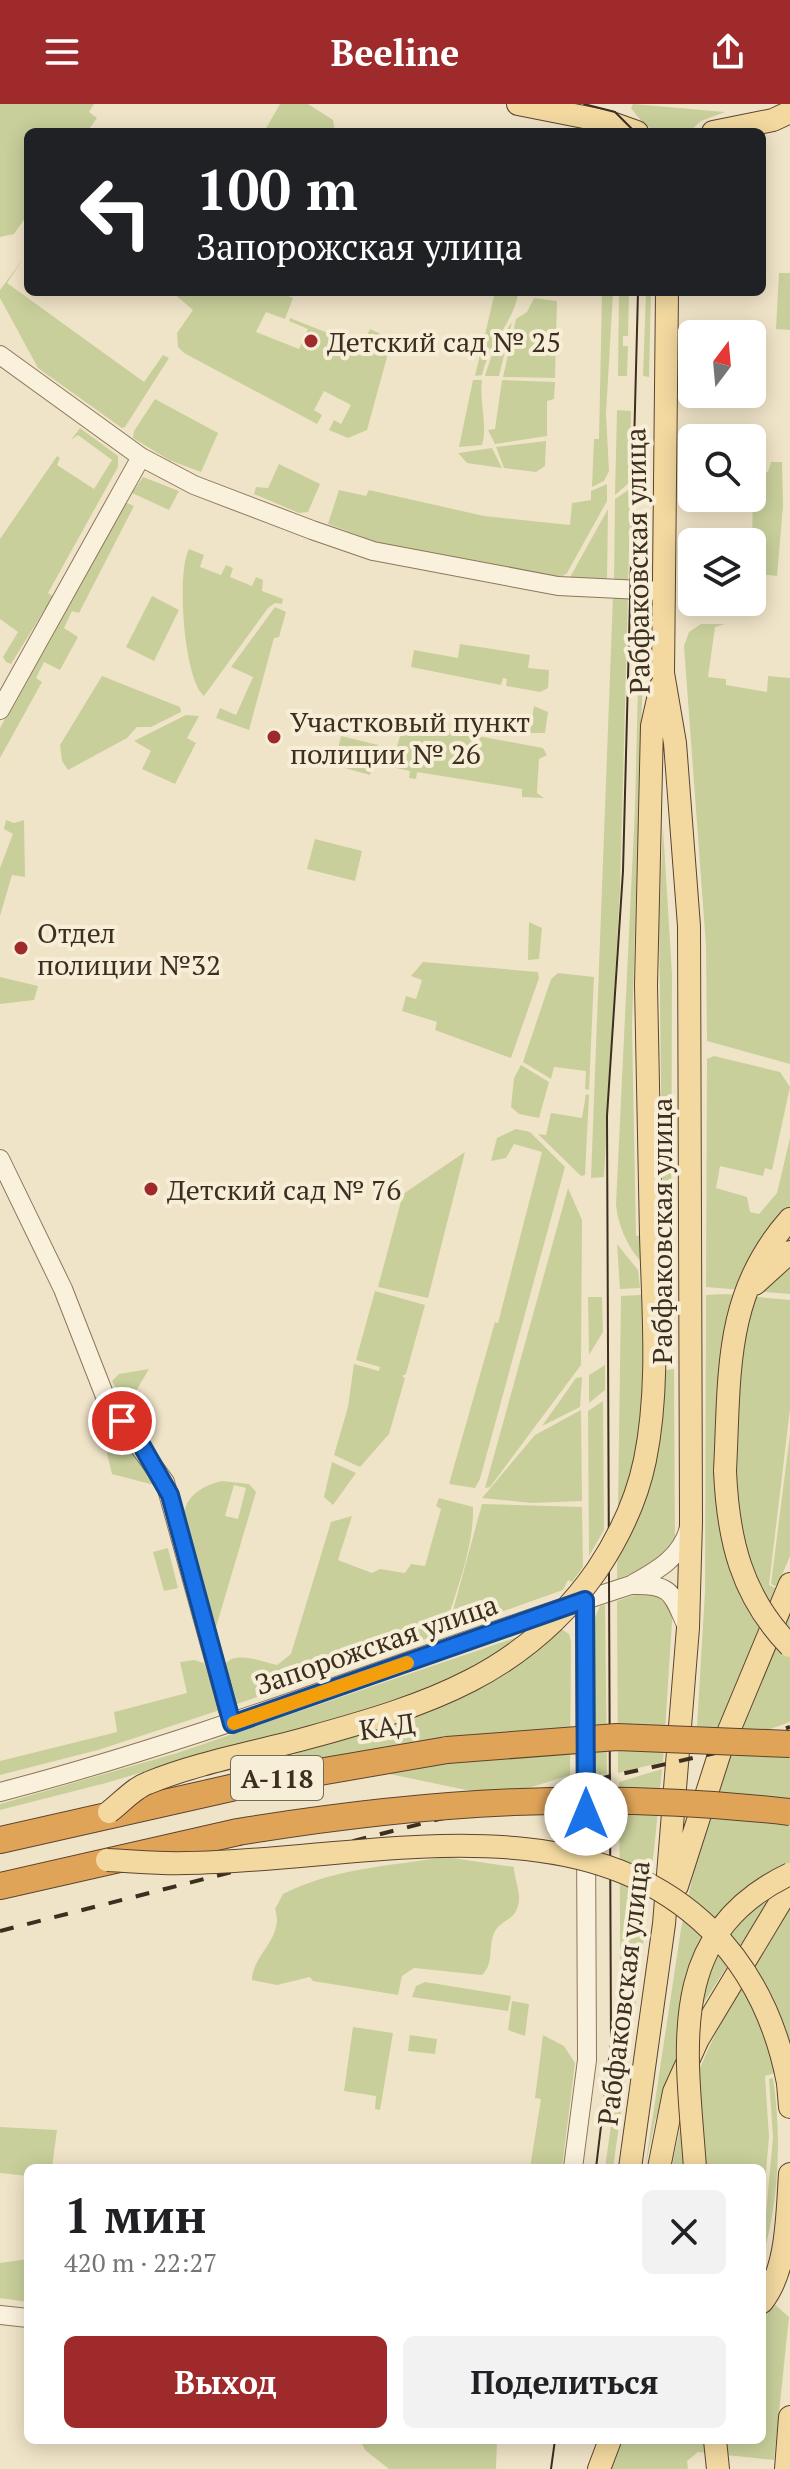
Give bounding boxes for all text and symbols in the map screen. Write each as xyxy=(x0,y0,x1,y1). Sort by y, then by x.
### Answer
text: Beeline xyxy=(331,29,459,76)
icon: menu xyxy=(40,30,84,74)
icon: share xyxy=(706,30,750,74)
text: 100 m xyxy=(196,152,358,226)
icon: left xyxy=(64,160,168,264)
text: Запорожская улица xyxy=(196,223,523,270)
north arrow xyxy=(678,320,766,408)
map controls xyxy=(678,320,766,616)
place label: Детский сад № 25 xyxy=(327,323,561,360)
marker: Детский сад № 25 xyxy=(302,332,320,350)
button: search xyxy=(678,424,766,512)
street label: Рабфаковская улица xyxy=(616,427,658,695)
button: layers xyxy=(678,528,766,616)
place label: Участковый пункт полиции № 26 xyxy=(290,703,530,772)
marker: Участковый пункт полиции № 26 xyxy=(265,728,283,746)
place label: Отдел полиции №32 xyxy=(37,914,221,983)
marker: Отдел полиции №32 xyxy=(12,939,30,957)
street label: Рабфаковская улица xyxy=(643,1098,680,1364)
place label: Детский сад № 76 xyxy=(167,1171,401,1208)
marker: Детский сад № 76 xyxy=(142,1180,160,1198)
pin xyxy=(88,1387,156,1455)
icon: arrive xyxy=(100,1399,144,1443)
street label: Запорожская улица xyxy=(250,1585,502,1703)
street label: КАД xyxy=(357,1704,417,1748)
road number: А-118 xyxy=(231,1756,323,1800)
position arrow xyxy=(544,1772,628,1856)
street label: Рабфаковская улица xyxy=(588,1858,658,2128)
text: 1 мин xyxy=(64,2183,206,2247)
button: close xyxy=(642,2190,726,2274)
text: 420 m · 22:27 xyxy=(64,2245,217,2279)
button: Выход xyxy=(64,2336,387,2428)
button: Поделиться xyxy=(403,2336,726,2428)

